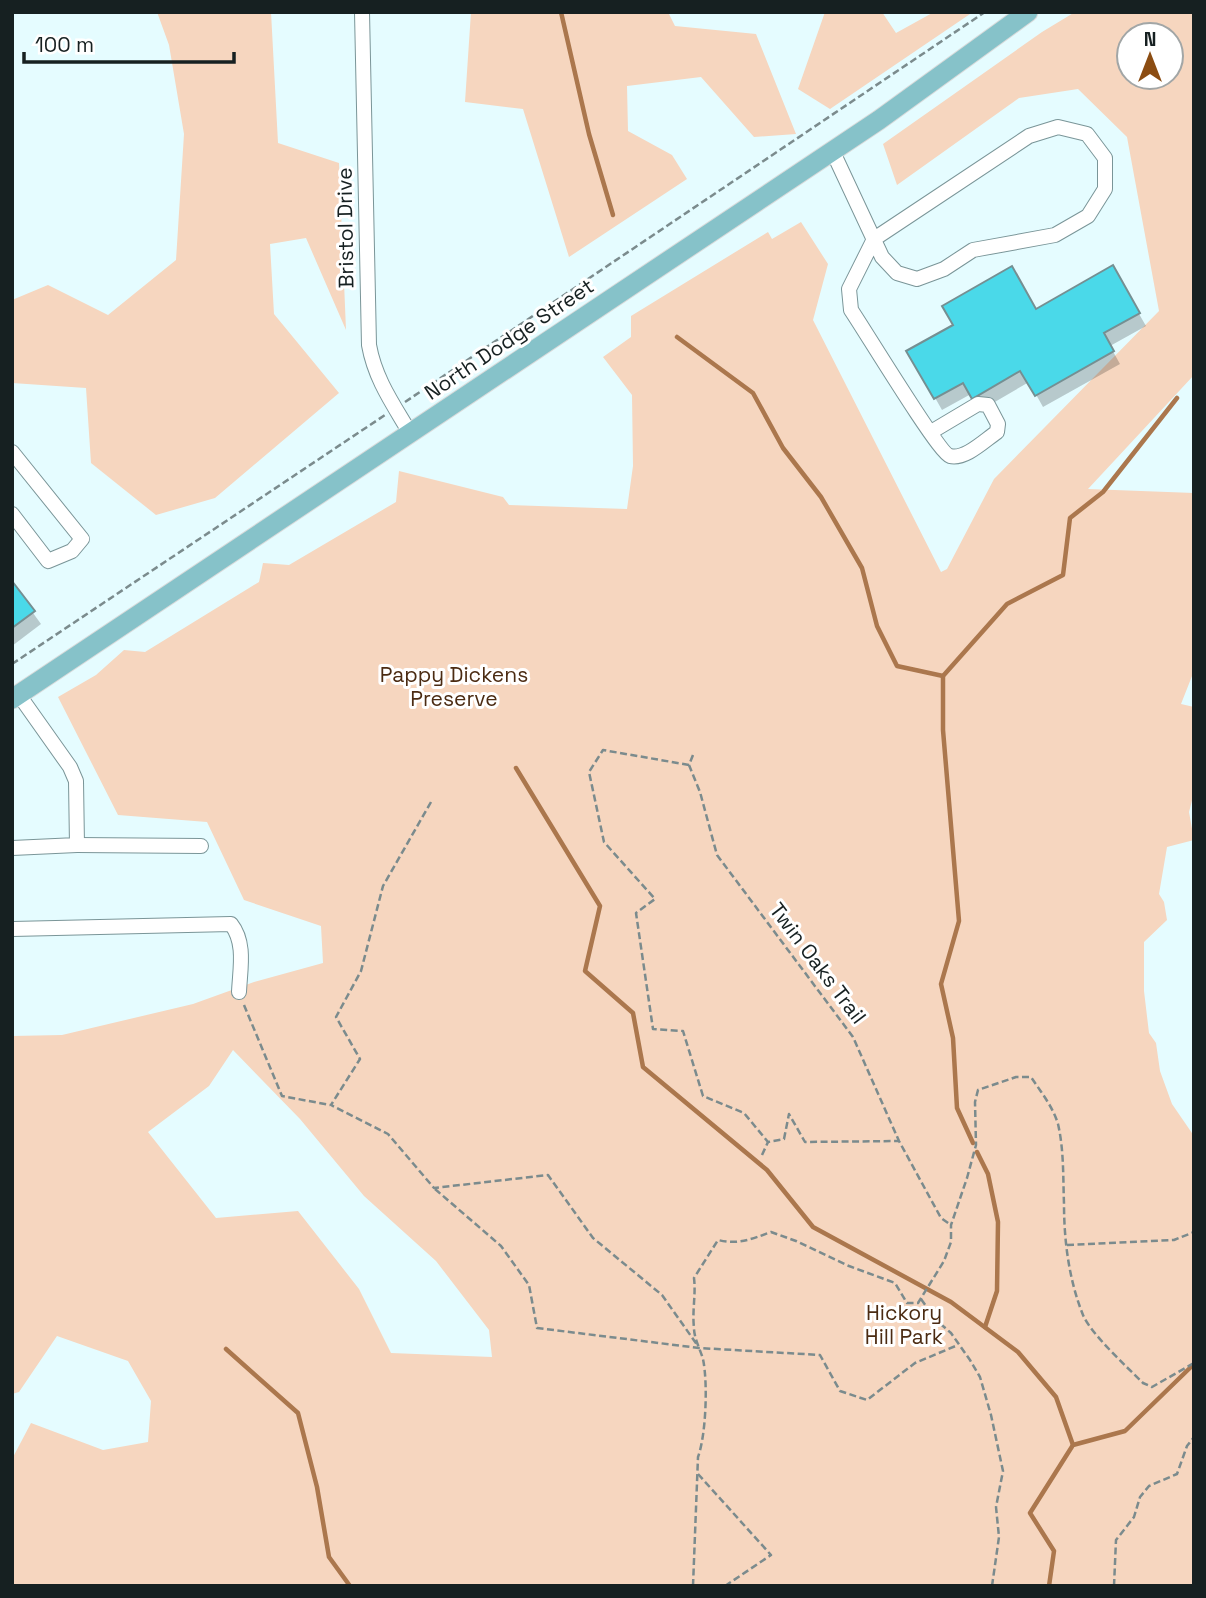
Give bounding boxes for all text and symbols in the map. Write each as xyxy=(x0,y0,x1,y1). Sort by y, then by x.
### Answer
scale bar xyxy=(24,21,234,65)
north arrow xyxy=(1115,21,1185,91)
text: N xyxy=(1144,27,1156,52)
text: 100 m xyxy=(35,31,94,58)
street label: Bristol Drive xyxy=(330,167,360,289)
street label: North Dodge Street xyxy=(419,272,599,406)
park label: Pappy Dickens Preserve xyxy=(380,661,528,712)
street label: Twin Oaks Trail xyxy=(764,897,872,1029)
park label: Hickory Hill Park xyxy=(865,1299,943,1350)

